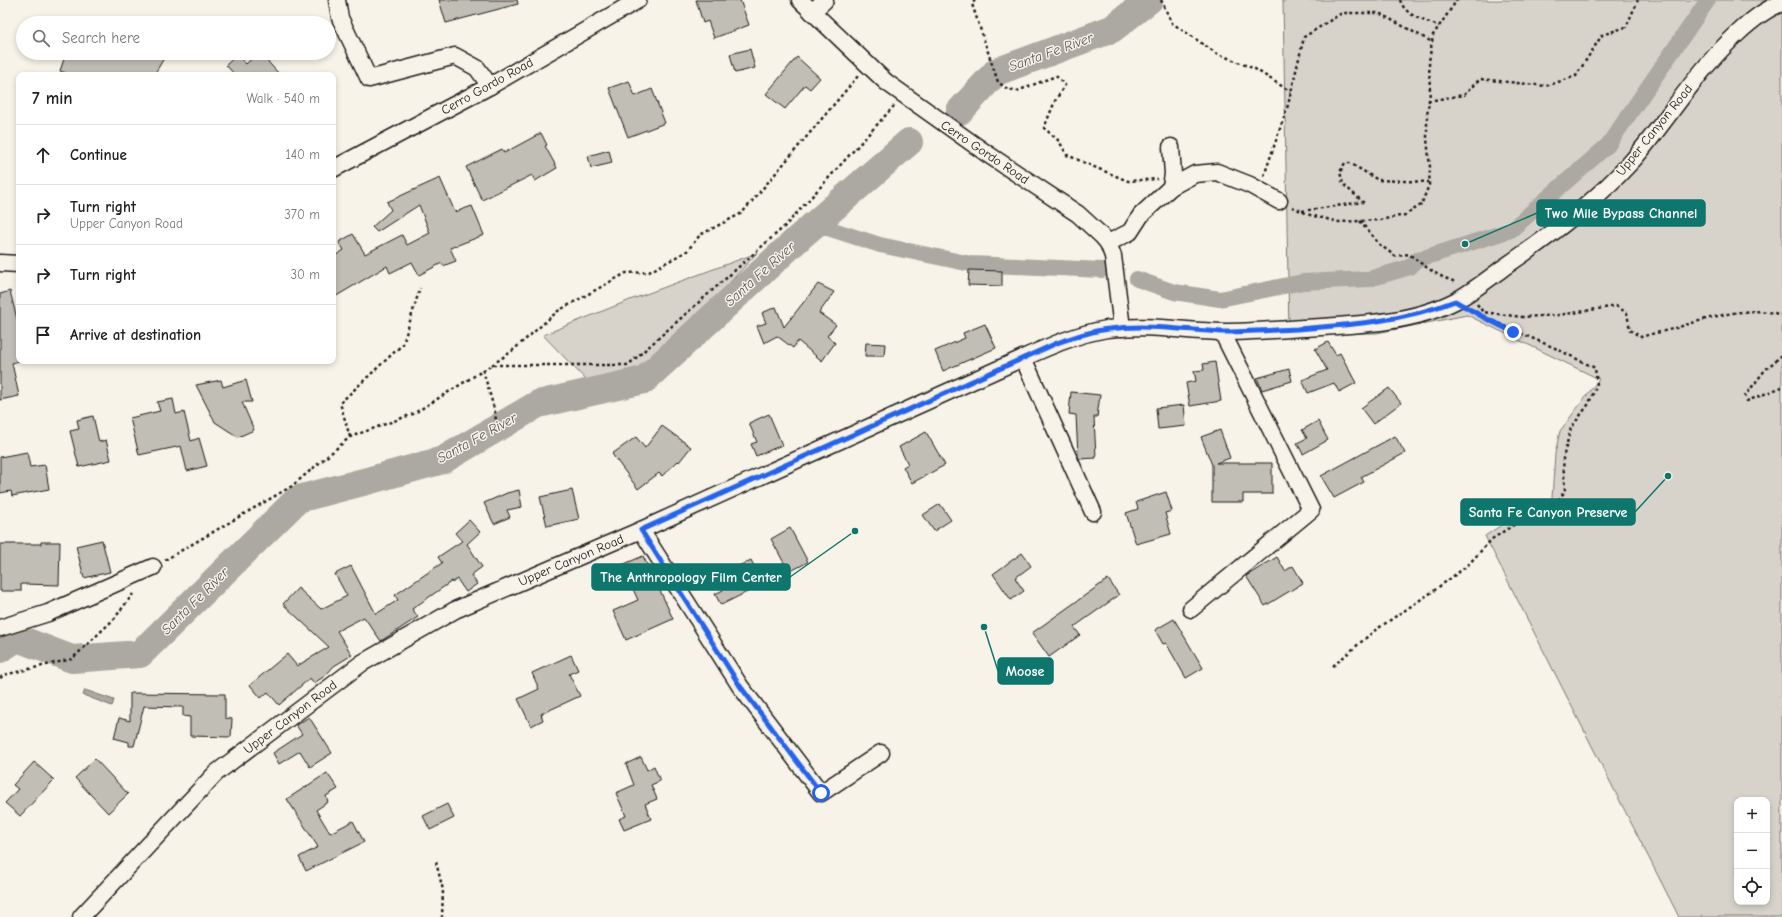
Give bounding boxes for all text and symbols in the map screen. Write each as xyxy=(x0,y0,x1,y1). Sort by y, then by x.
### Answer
search box xyxy=(16,16,336,60)
icon: search xyxy=(30,27,52,49)
water label: Santa Fe River xyxy=(1007,28,1097,75)
text: Search here xyxy=(62,29,140,47)
street label: Cerro Gordo Road xyxy=(438,54,536,118)
street label: Upper Canyon Road xyxy=(1613,81,1695,179)
text: 7 min xyxy=(32,89,73,108)
text: Walk · 540 m xyxy=(246,91,320,106)
street label: Cerro Gordo Road xyxy=(938,117,1032,187)
icon: ahead xyxy=(32,144,54,166)
text: Continue xyxy=(70,146,127,164)
text: 140 m xyxy=(286,147,320,162)
text: Turn right xyxy=(70,198,136,216)
callout: Two Mile Bypass Channel xyxy=(1537,200,1705,226)
icon: right xyxy=(32,204,54,226)
text: Two Mile Bypass Channel xyxy=(1545,205,1697,222)
text: 370 m xyxy=(284,207,320,222)
text: Upper Canyon Road xyxy=(70,216,183,231)
water label: Santa Fe River xyxy=(722,237,800,310)
icon: right xyxy=(32,264,54,286)
text: Turn right xyxy=(70,266,136,284)
text: 30 m xyxy=(290,267,320,282)
route end xyxy=(1504,323,1522,341)
icon: arrive xyxy=(32,324,54,346)
text: Arrive at destination xyxy=(70,326,201,344)
water label: Santa Fe River xyxy=(434,408,521,467)
callout: Santa Fe Canyon Preserve xyxy=(1461,499,1635,525)
text: Santa Fe Canyon Preserve xyxy=(1469,504,1627,521)
street label: Upper Canyon Road xyxy=(516,531,626,589)
water label: Santa Fe River xyxy=(158,563,233,638)
callout: The Anthropology Film Center xyxy=(592,564,790,590)
text: The Anthropology Film Center xyxy=(600,569,782,586)
callout: Moose xyxy=(998,658,1053,684)
text: Moose xyxy=(1006,663,1044,680)
street label: Upper Canyon Road xyxy=(240,677,340,757)
route start xyxy=(812,784,830,802)
map controls xyxy=(1734,797,1770,905)
button: + xyxy=(1734,797,1770,833)
button: − xyxy=(1734,833,1770,869)
button: locate xyxy=(1734,869,1770,905)

